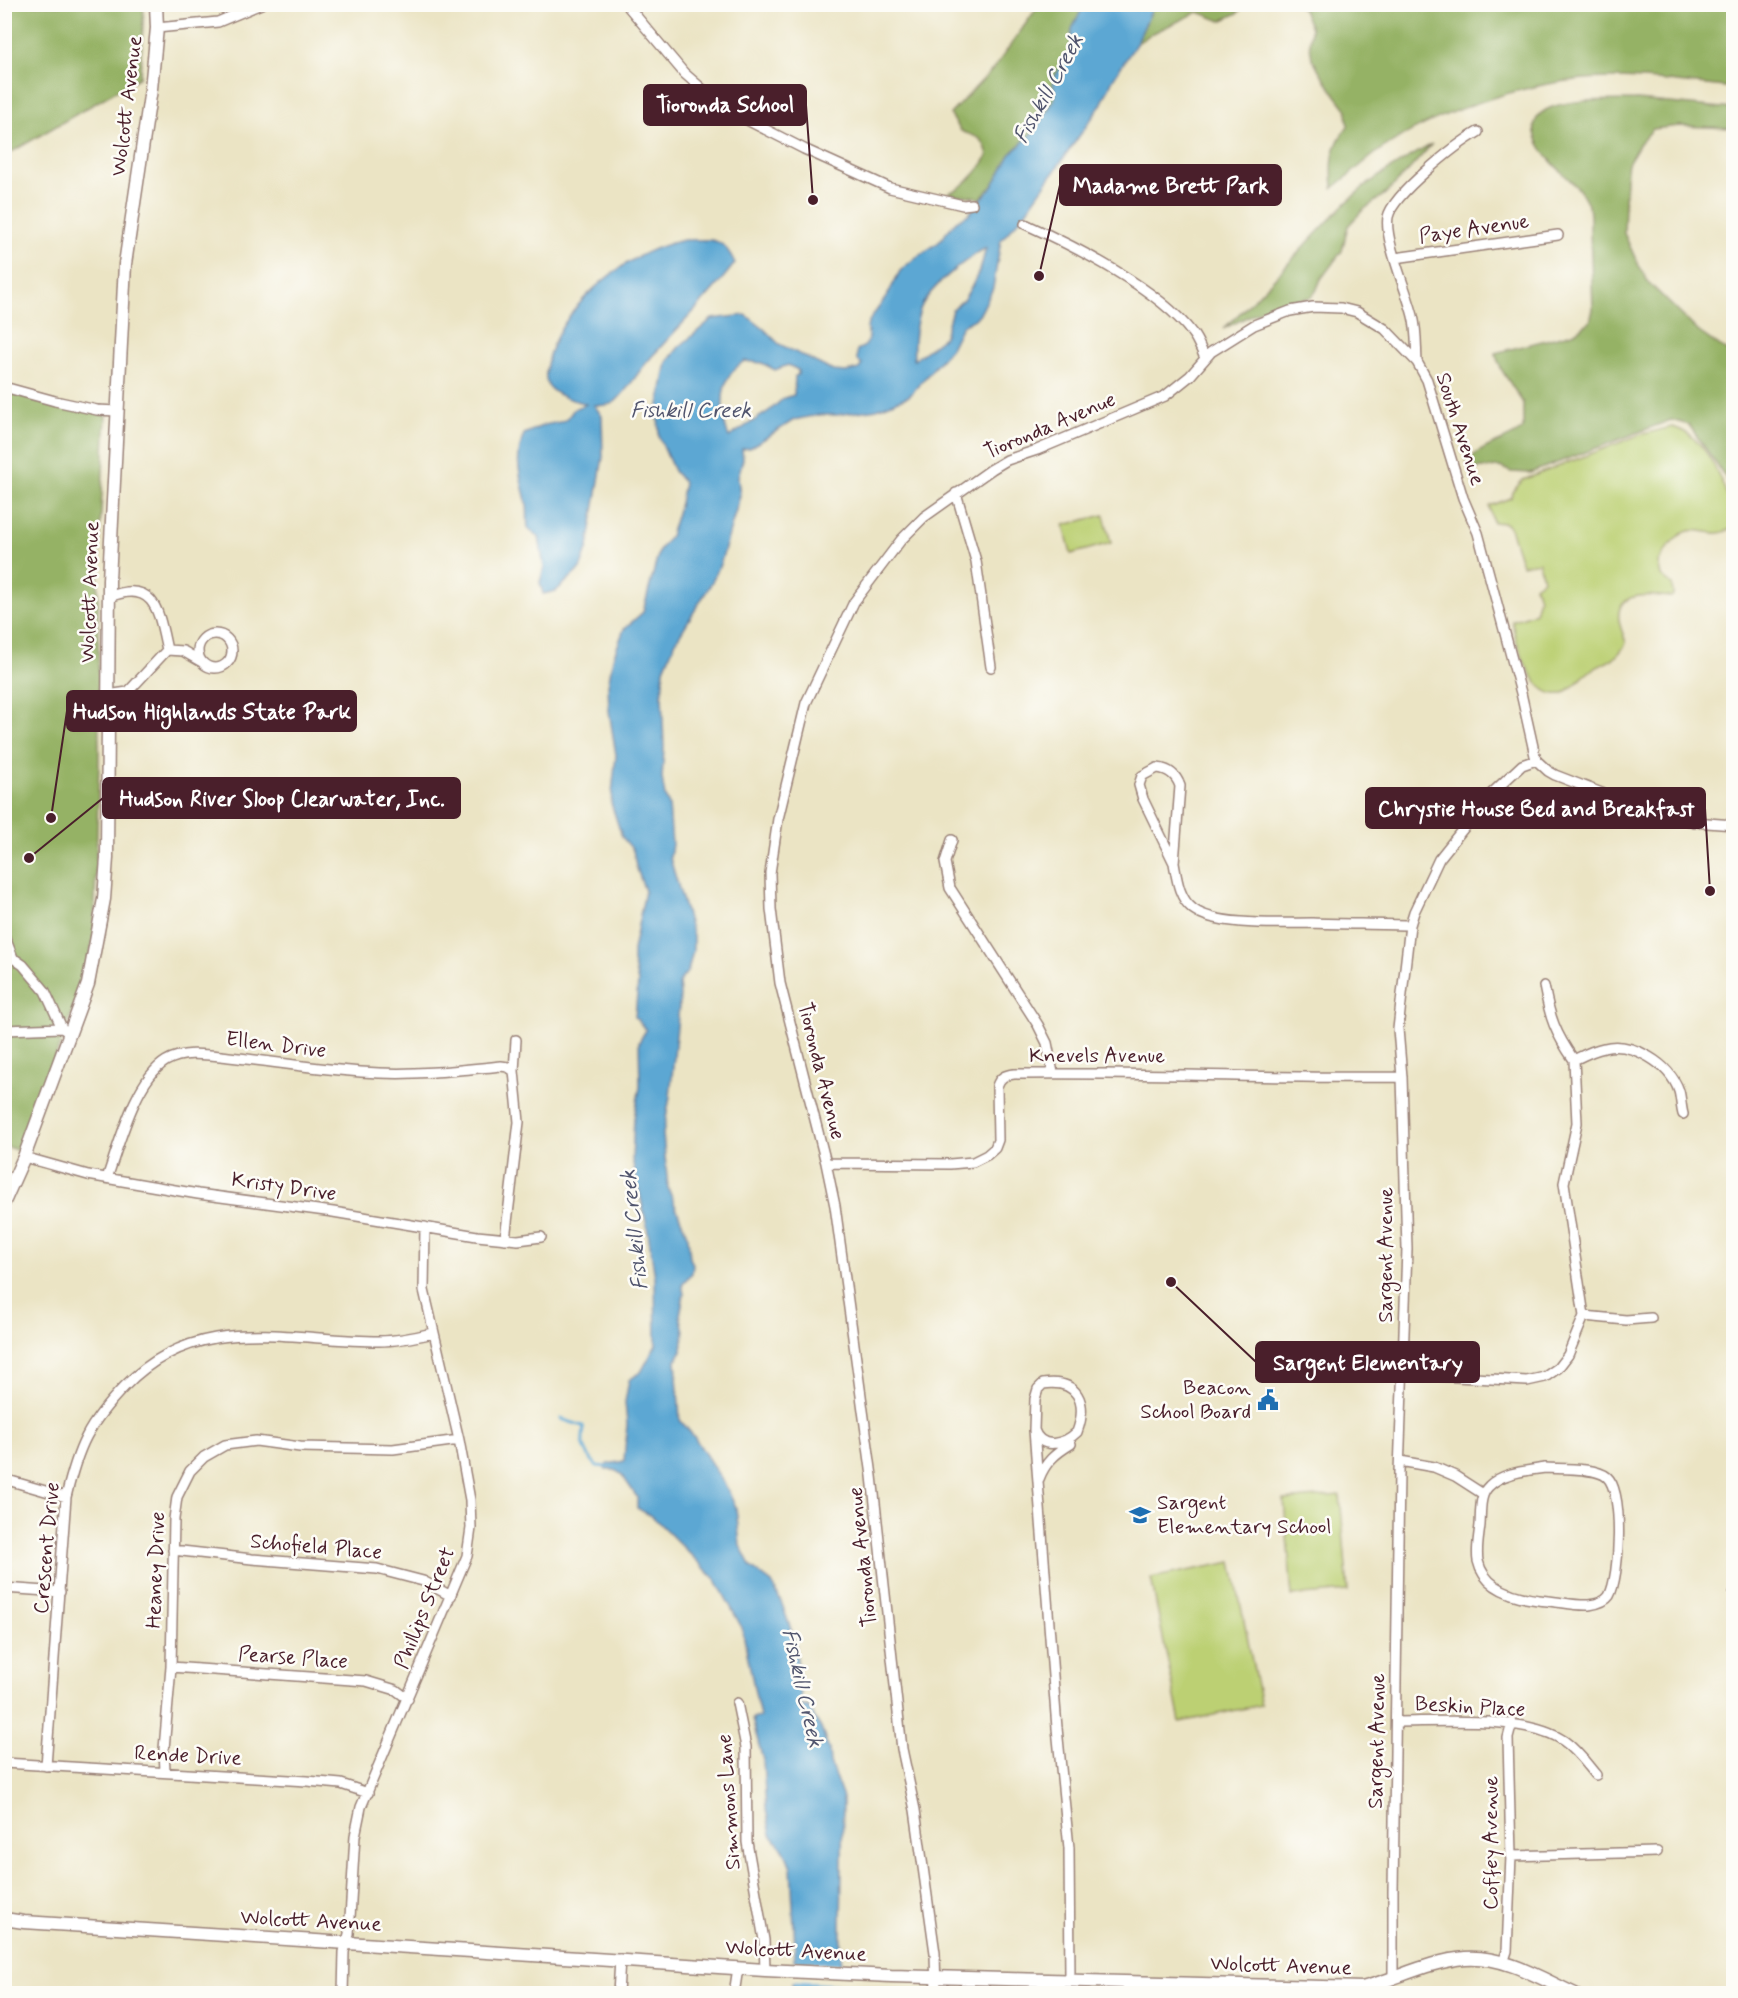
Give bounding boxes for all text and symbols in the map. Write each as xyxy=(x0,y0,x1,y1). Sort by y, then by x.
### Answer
water label: Fishkill Creek xyxy=(1007,29,1091,149)
street label: Wolcott Avenue xyxy=(104,34,150,178)
callout: Tioronda School xyxy=(644,85,806,125)
text: Tioronda School xyxy=(656,92,794,120)
callout: Madame Brett Park xyxy=(1060,165,1281,205)
text: Madame Brett Park xyxy=(1073,173,1269,201)
street label: Paye Avenue xyxy=(1417,207,1531,251)
street label: South Avenue xyxy=(1429,369,1491,489)
street label: Tioronda Avenue xyxy=(980,386,1120,466)
water label: Fishkill Creek xyxy=(630,397,752,425)
street label: Wolcott Avenue xyxy=(74,521,106,663)
callout: Hudson Highlands State Park xyxy=(67,691,356,731)
text: Hudson Highlands State Park xyxy=(73,699,352,730)
callout: Hudson River Sloop Clearwater, Inc. xyxy=(103,778,460,818)
text: Hudson River Sloop Clearwater, Inc. xyxy=(119,786,445,814)
callout: Chrystie House Bed and Breakfast xyxy=(1366,788,1705,828)
text: Chrystie House Bed and Breakfast xyxy=(1378,796,1695,825)
street label: Tioronda Avenue xyxy=(790,999,852,1143)
street label: Ellen Drive xyxy=(224,1025,328,1065)
street label: Knevels Avenue xyxy=(1029,1042,1165,1070)
street label: Kristy Drive xyxy=(230,1166,338,1208)
water label: Fishkill Creek xyxy=(615,1168,655,1292)
street label: Sargent Avenue xyxy=(1372,1187,1401,1323)
callout: Sargent Elementary xyxy=(1256,1342,1479,1382)
text: Sargent Elementary xyxy=(1273,1350,1463,1381)
place label: Beacon School Board xyxy=(1140,1374,1252,1426)
public building icon: Beacon School Board xyxy=(1256,1388,1280,1412)
street label: Crescent Drive xyxy=(27,1481,67,1615)
street label: Tioronda Avenue xyxy=(842,1486,884,1628)
place label: Sargent Elementary School xyxy=(1157,1489,1332,1541)
school or university icon: Sargent Elementary School xyxy=(1128,1503,1152,1527)
street label: Heaney Drive xyxy=(140,1511,172,1629)
street label: Schofield Place xyxy=(249,1527,383,1567)
street label: Phillips Street xyxy=(388,1543,462,1673)
water label: Fishkill Creek xyxy=(775,1626,829,1750)
street label: Pearse Place xyxy=(237,1640,349,1676)
street label: Sargent Avenue xyxy=(1362,1673,1393,1809)
street label: Beskin Place xyxy=(1414,1690,1526,1724)
street label: Simmons Lane xyxy=(710,1733,748,1871)
street label: Rende Drive xyxy=(134,1739,242,1773)
street label: Coffey Avenue xyxy=(1477,1776,1505,1910)
street label: Wolcott Avenue xyxy=(240,1903,382,1939)
street label: Wolcott Avenue xyxy=(725,1933,867,1969)
street label: Wolcott Avenue xyxy=(1210,1950,1352,1982)

